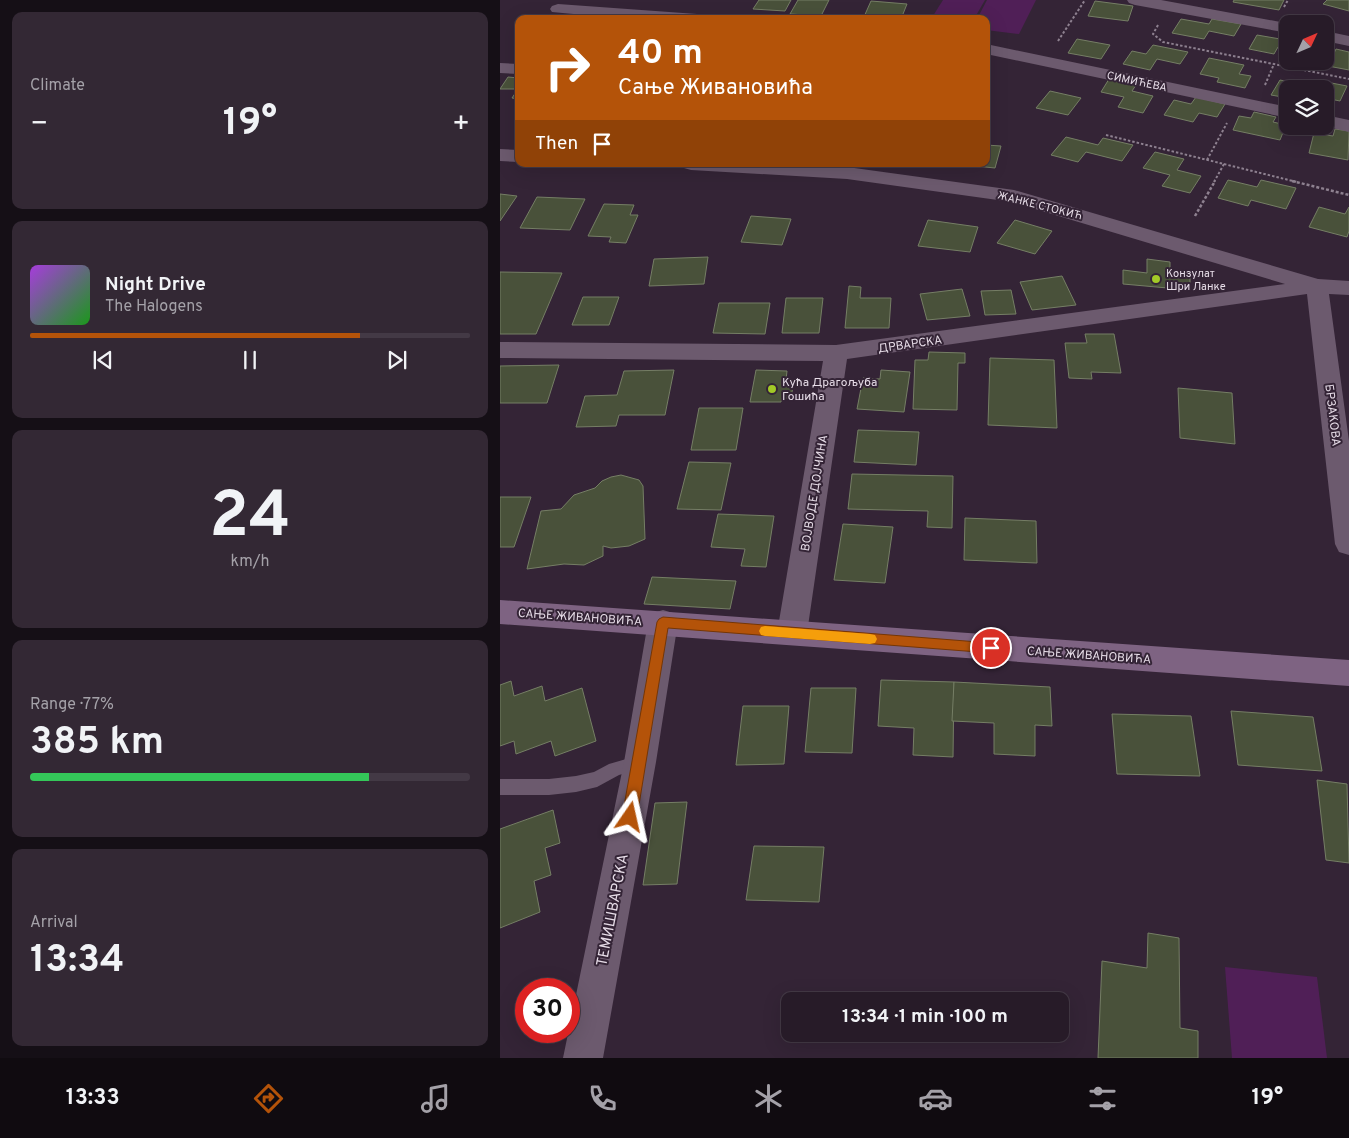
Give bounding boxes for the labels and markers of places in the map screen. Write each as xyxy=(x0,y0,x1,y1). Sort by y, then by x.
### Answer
place label: Конзулат Шри Ланке xyxy=(1166,267,1226,294)
marker: Конзулат Шри Ланке xyxy=(1150,273,1162,285)
place label: Кућа Драгољуба Гошића xyxy=(782,375,877,405)
marker: Кућа Драгољуба Гошића xyxy=(766,383,778,395)
pin xyxy=(970,627,1012,669)

